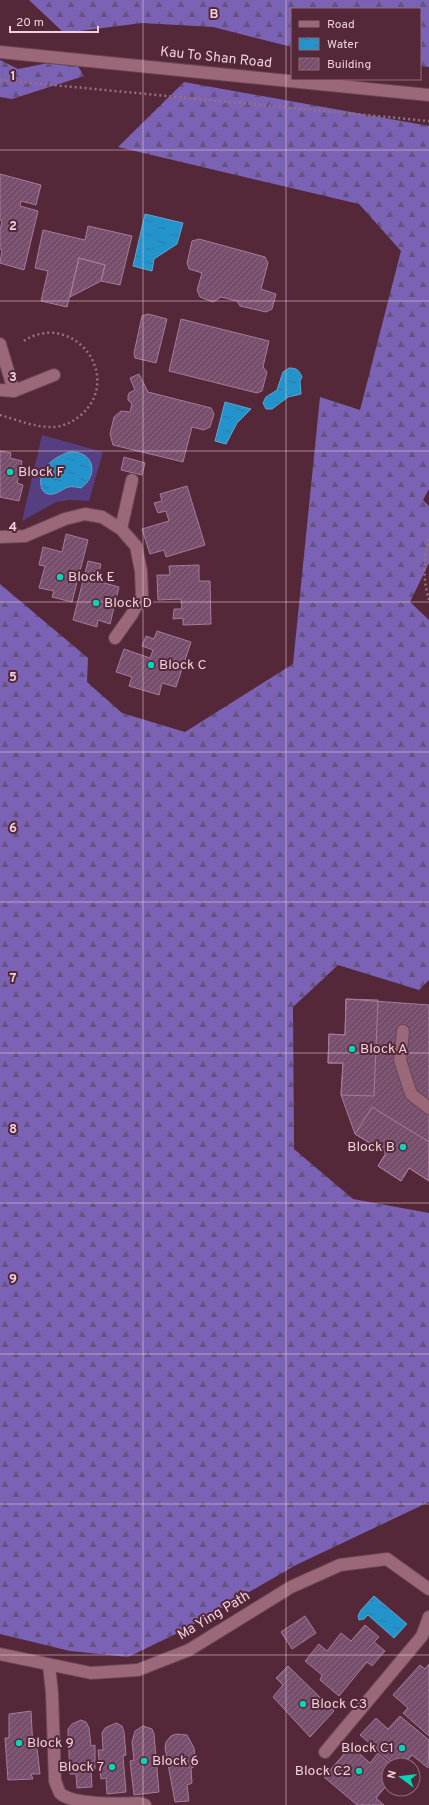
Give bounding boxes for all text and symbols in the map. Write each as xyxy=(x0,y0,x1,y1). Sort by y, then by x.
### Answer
text: B xyxy=(210,7,219,23)
scale bar xyxy=(10,8,98,34)
legend xyxy=(291,8,421,80)
text: 20 m xyxy=(16,15,44,31)
text: Road xyxy=(327,17,355,33)
text: Water xyxy=(327,37,359,53)
street label: Kau To Shan Road xyxy=(159,44,273,72)
text: Building xyxy=(327,57,371,73)
text: 1 xyxy=(10,69,16,85)
text: 2 xyxy=(9,219,17,235)
text: 3 xyxy=(9,370,17,386)
place label: Block F xyxy=(18,464,65,481)
marker: Block F xyxy=(5,467,15,477)
text: 4 xyxy=(9,520,17,536)
place label: Block E xyxy=(68,569,115,586)
marker: Block E xyxy=(55,572,65,582)
place label: Block D xyxy=(104,595,152,612)
marker: Block D xyxy=(91,598,101,608)
place label: Block C xyxy=(159,657,207,674)
marker: Block C xyxy=(146,660,156,670)
text: 5 xyxy=(9,670,17,686)
text: 6 xyxy=(9,821,17,837)
text: 7 xyxy=(10,971,17,987)
place label: Block A xyxy=(360,1041,408,1058)
marker: Block A xyxy=(347,1044,357,1054)
text: 8 xyxy=(9,1122,17,1138)
place label: Block B xyxy=(347,1139,395,1156)
marker: Block B xyxy=(398,1142,408,1152)
text: 9 xyxy=(9,1272,17,1288)
street label: Ma Ying Path xyxy=(175,1588,253,1644)
place label: Block C3 xyxy=(311,1696,367,1713)
marker: Block C3 xyxy=(298,1699,308,1709)
place label: Block 9 xyxy=(27,1735,74,1752)
marker: Block 9 xyxy=(14,1738,24,1748)
place label: Block C1 xyxy=(341,1740,394,1757)
marker: Block C1 xyxy=(397,1743,407,1753)
place label: Block 6 xyxy=(152,1753,199,1770)
marker: Block 6 xyxy=(139,1756,149,1766)
north arrow xyxy=(381,1757,421,1797)
place label: Block 7 xyxy=(59,1759,104,1776)
marker: Block 7 xyxy=(107,1762,117,1772)
place label: Block C2 xyxy=(295,1763,351,1780)
marker: Block C2 xyxy=(354,1766,364,1776)
text: N xyxy=(385,1769,400,1780)

